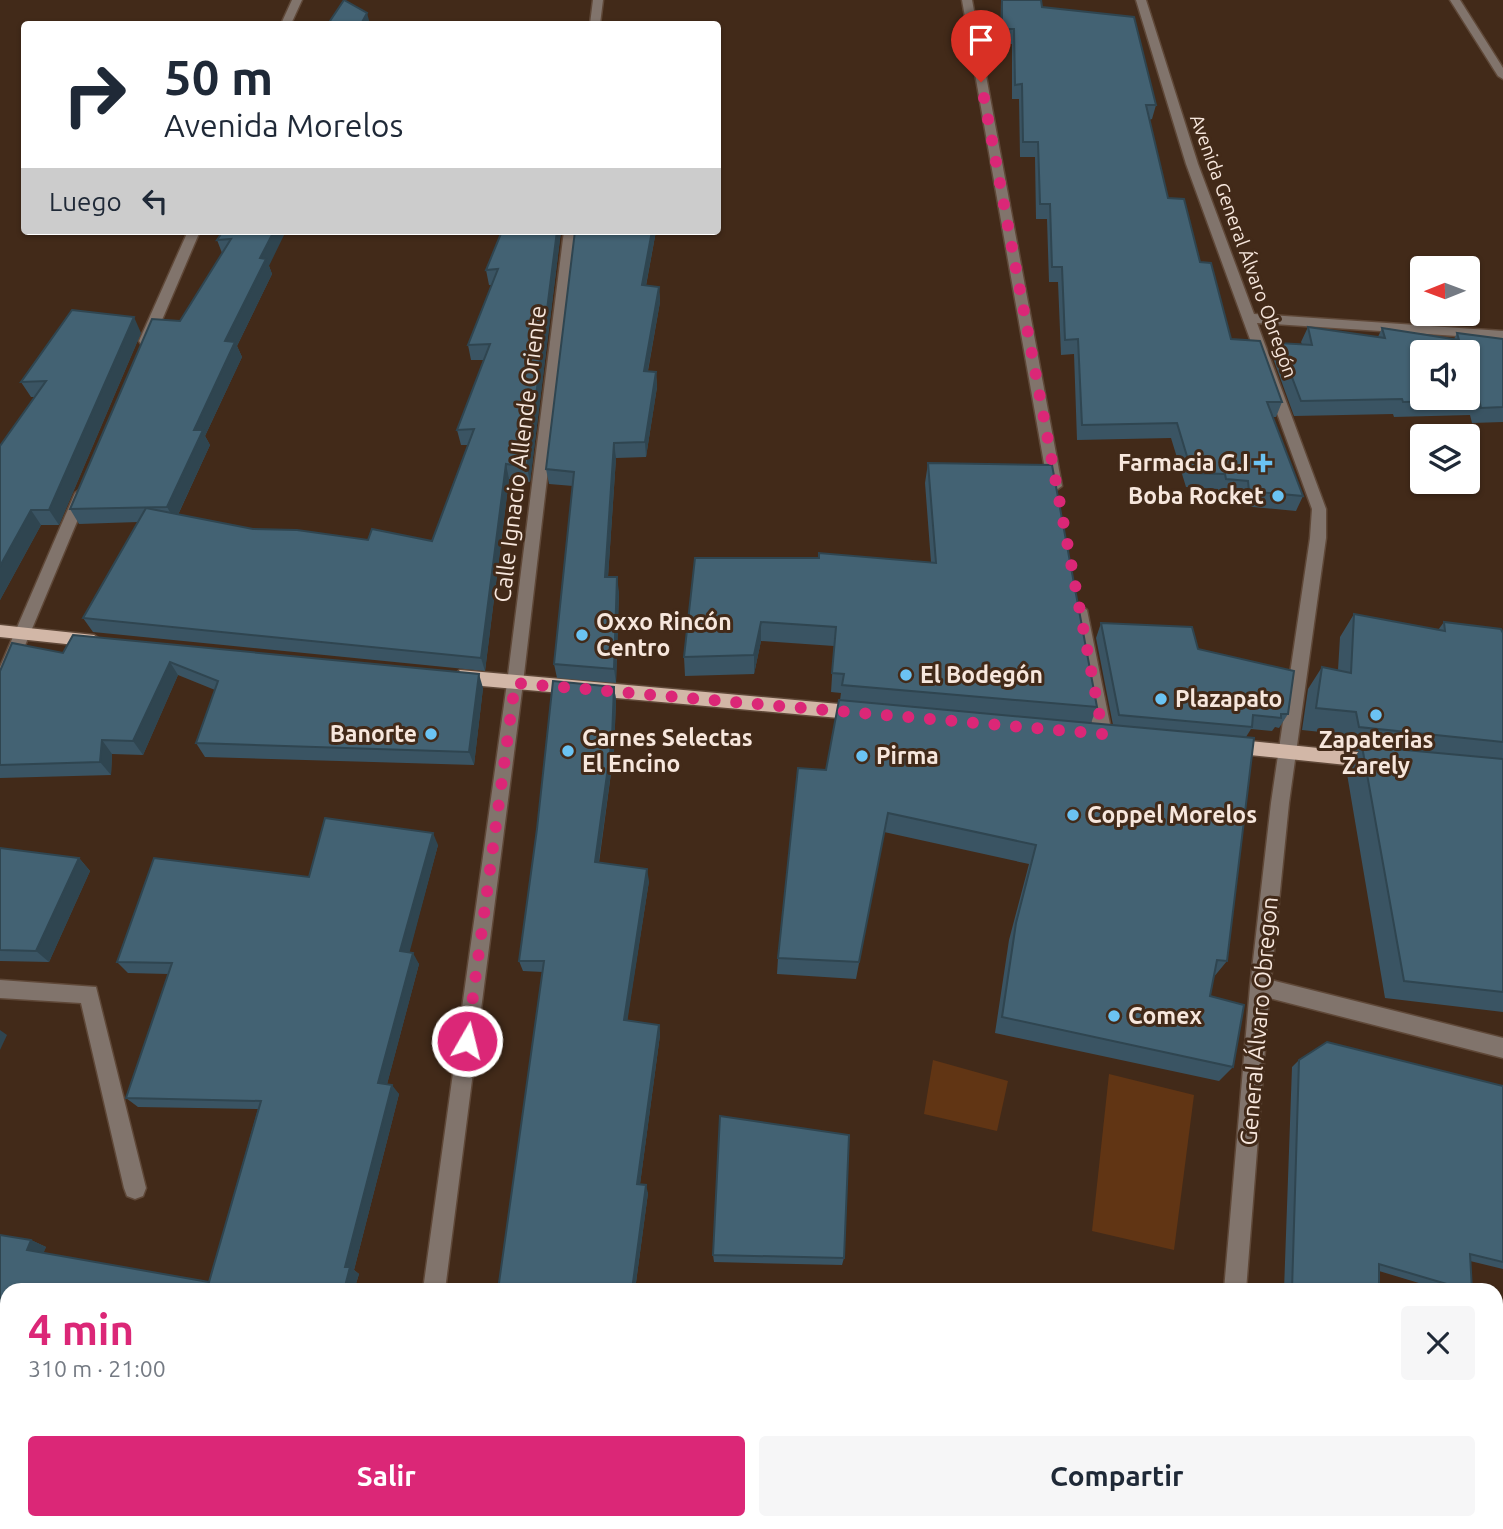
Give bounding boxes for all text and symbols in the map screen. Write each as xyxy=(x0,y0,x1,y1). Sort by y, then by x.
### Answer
pin xyxy=(951,10,1011,82)
icon: arrive xyxy=(962,21,1000,59)
icon: right xyxy=(49,49,140,140)
text: 50 m xyxy=(164,49,273,104)
text: Avenida Morelos xyxy=(164,107,403,143)
street label: Avenida General Álvaro Obregón xyxy=(1186,111,1302,381)
icon: left xyxy=(136,182,174,220)
text: Luego xyxy=(49,187,122,216)
north arrow xyxy=(1410,256,1480,326)
map controls xyxy=(1410,256,1480,494)
street label: Calle Ignacio Allende Oriente xyxy=(489,304,550,604)
button: sound xyxy=(1410,340,1480,410)
button: layers xyxy=(1410,424,1480,494)
place label: Farmacia G.I xyxy=(1118,450,1249,475)
marker: Farmacia G.I xyxy=(1255,455,1271,471)
place label: Boba Rocket xyxy=(1128,483,1264,508)
marker: Boba Rocket xyxy=(1270,488,1286,504)
place label: Oxxo Rincón Centro xyxy=(596,609,732,660)
marker: Oxxo Rincón Centro xyxy=(574,627,590,643)
place label: El Bodegón xyxy=(920,662,1043,687)
marker: El Bodegón xyxy=(898,667,914,683)
place label: Plazapato xyxy=(1175,686,1282,711)
marker: Plazapato xyxy=(1153,691,1169,707)
marker: Zapaterias Zarely xyxy=(1368,707,1384,723)
place label: Banorte xyxy=(330,721,417,746)
place label: Carnes Selectas El Encino xyxy=(582,725,753,776)
marker: Banorte xyxy=(423,726,439,742)
place label: Zapaterias Zarely xyxy=(1319,727,1433,778)
marker: Carnes Selectas El Encino xyxy=(560,743,576,759)
place label: Pirma xyxy=(876,743,939,768)
marker: Pirma xyxy=(854,748,870,764)
place label: Coppel Morelos xyxy=(1087,802,1257,827)
marker: Coppel Morelos xyxy=(1065,807,1081,823)
street label: General Álvaro Obregon xyxy=(1234,896,1282,1146)
place label: Comex xyxy=(1128,1003,1202,1028)
position arrow xyxy=(430,1004,504,1078)
marker: Comex xyxy=(1106,1008,1122,1024)
text: 4 min xyxy=(28,1306,134,1353)
button: close xyxy=(1401,1306,1475,1380)
text: 310 m · 21:00 xyxy=(28,1356,166,1381)
button: Salir xyxy=(28,1436,745,1516)
button: Compartir xyxy=(759,1436,1475,1516)

